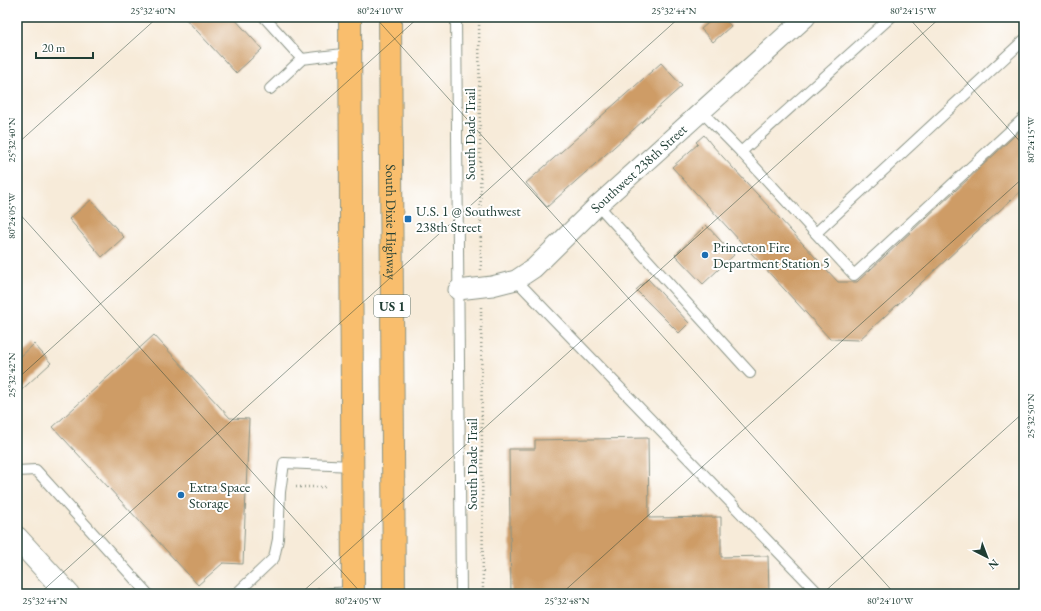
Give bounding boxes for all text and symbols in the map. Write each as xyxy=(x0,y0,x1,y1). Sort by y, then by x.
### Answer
text: 25°32'40"N xyxy=(131,4,176,17)
text: 80°24'10"W xyxy=(357,4,404,17)
text: 25°32'44"N xyxy=(652,4,697,17)
text: 80°24'15"W xyxy=(890,4,937,17)
scale bar xyxy=(36,34,93,60)
text: 20 m xyxy=(42,40,66,56)
street label: South Dade Trail xyxy=(461,87,479,180)
text: 80°24'15"W xyxy=(1024,116,1037,163)
text: 25°32'40"N xyxy=(5,117,18,162)
street label: Southwest 238th Street xyxy=(586,120,691,217)
street label: South Dixie Highway xyxy=(382,164,401,281)
text: 80°24'05"W xyxy=(5,192,18,239)
place label: U.S. 1 @ Southwest 238th Street xyxy=(416,202,521,236)
marker: U.S. 1 @ Southwest 238th Street xyxy=(403,214,413,224)
place label: Princeton Fire Department Station 5 xyxy=(713,238,830,272)
marker: Princeton Fire Department Station 5 xyxy=(700,250,710,260)
road number: US 1 xyxy=(374,295,410,317)
text: 25°32'42"N xyxy=(5,352,18,397)
text: 25°32'50"N xyxy=(1024,393,1037,438)
street label: South Dade Trail xyxy=(463,417,481,510)
place label: Extra Space Storage xyxy=(189,478,251,512)
marker: Extra Space Storage xyxy=(176,490,186,500)
north arrow xyxy=(967,537,1007,577)
text: N xyxy=(986,556,1002,573)
text: 25°32'44"N xyxy=(23,594,68,607)
text: 80°24'05"W xyxy=(335,594,382,607)
text: 25°32'48"N xyxy=(545,594,590,607)
text: 80°24'10"W xyxy=(867,594,914,607)

